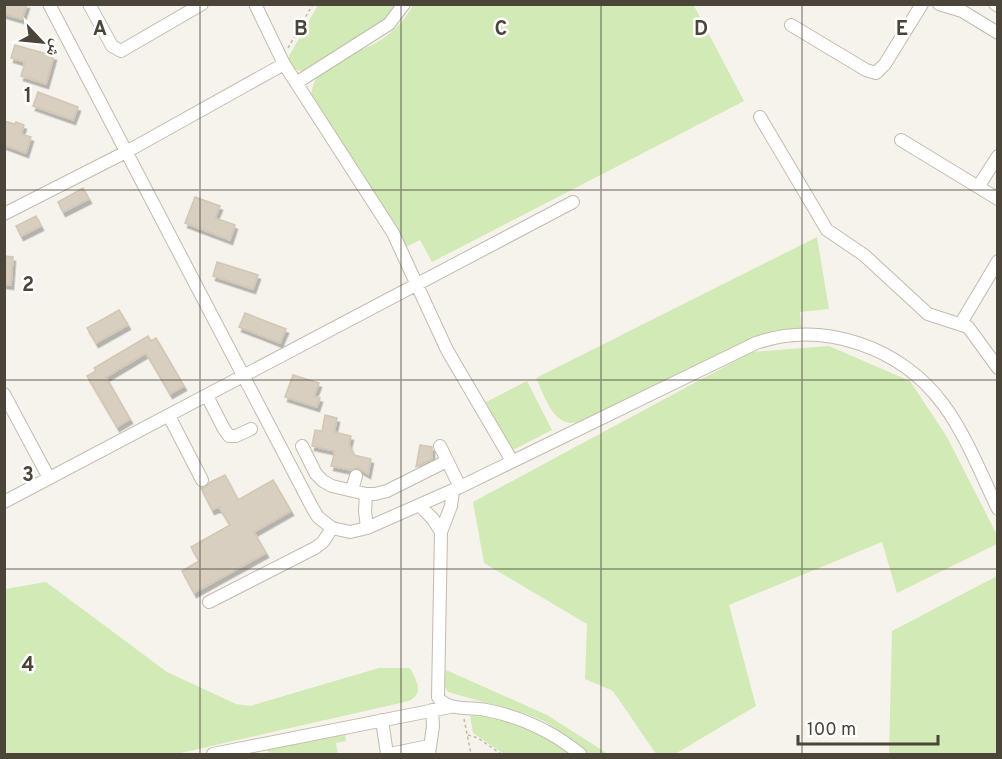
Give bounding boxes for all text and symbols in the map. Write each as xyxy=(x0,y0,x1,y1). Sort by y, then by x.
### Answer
north arrow xyxy=(12,12,72,72)
text: A xyxy=(93,17,107,43)
text: B xyxy=(294,17,308,43)
text: C xyxy=(495,17,507,43)
text: D xyxy=(694,17,708,43)
text: E xyxy=(896,17,908,43)
text: ش xyxy=(41,36,66,60)
text: 1 xyxy=(24,84,32,110)
text: 2 xyxy=(22,273,34,299)
text: 3 xyxy=(22,463,34,489)
text: 4 xyxy=(22,653,34,679)
scale bar xyxy=(798,708,938,746)
text: 100 m xyxy=(807,719,856,742)

